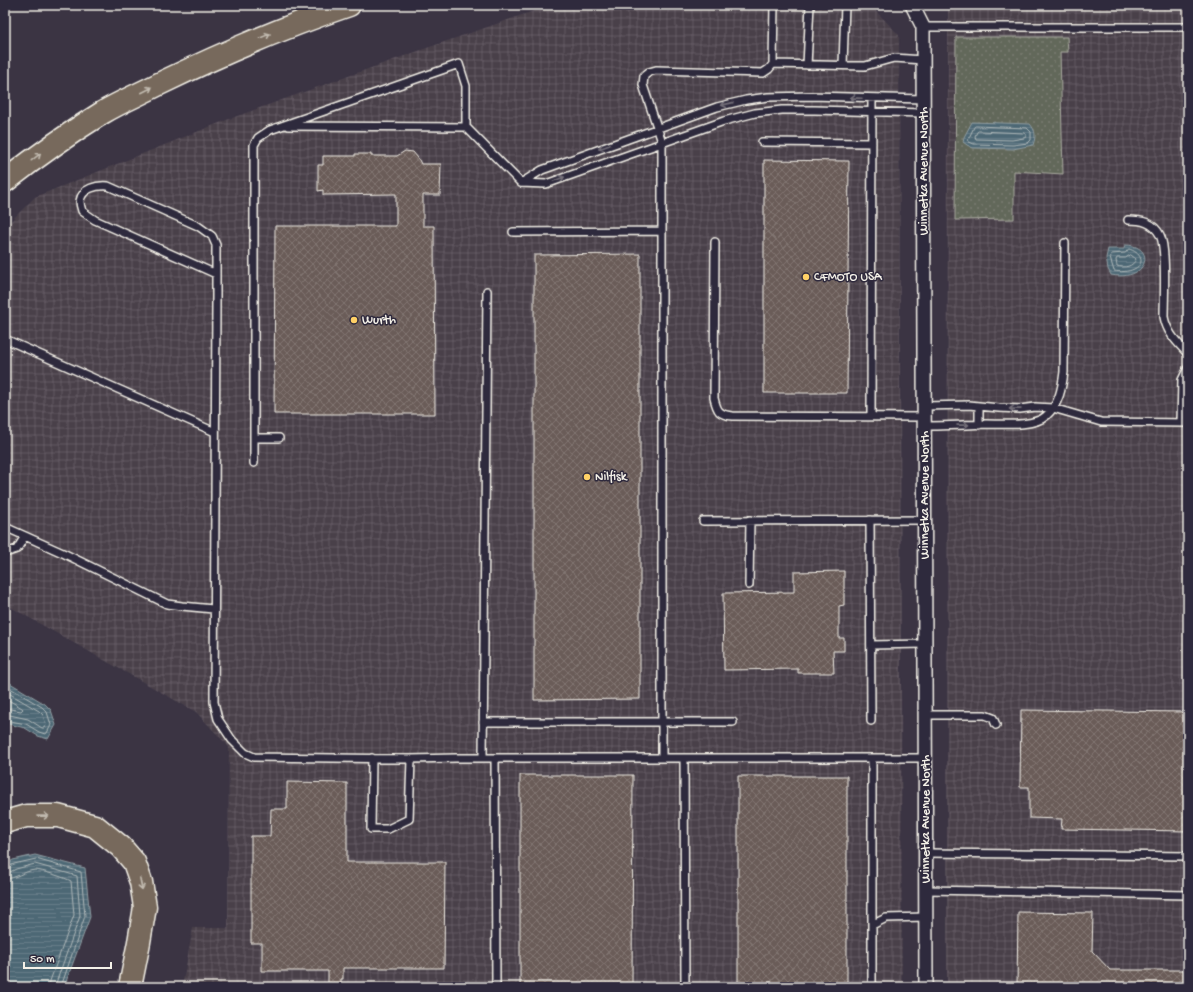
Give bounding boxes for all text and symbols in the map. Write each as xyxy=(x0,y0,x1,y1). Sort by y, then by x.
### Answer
one-way arrow xyxy=(259,32,271,40)
one-way arrow xyxy=(141,86,153,94)
one-way arrow xyxy=(850,94,863,101)
one-way arrow xyxy=(721,101,734,109)
street label: Winnetka Avenue North xyxy=(917,107,932,235)
one-way arrow xyxy=(599,144,611,152)
one-way arrow xyxy=(30,153,41,162)
one-way arrow xyxy=(553,175,566,182)
place label: CFMOTO USA xyxy=(814,270,883,285)
marker: CFMOTO USA xyxy=(801,272,811,282)
place label: Wurth xyxy=(362,313,396,328)
marker: Wurth xyxy=(349,315,359,325)
one-way arrow xyxy=(1009,405,1022,413)
one-way arrow xyxy=(956,422,969,429)
street label: Winnetka Avenue North xyxy=(918,431,933,559)
place label: Nilfisk xyxy=(595,470,628,485)
marker: Nilfisk xyxy=(582,472,592,482)
street label: Winnetka Avenue North xyxy=(919,755,934,883)
one-way arrow xyxy=(36,812,49,820)
one-way arrow xyxy=(137,877,145,890)
scale bar xyxy=(24,944,111,970)
text: 50 m xyxy=(30,953,55,967)

